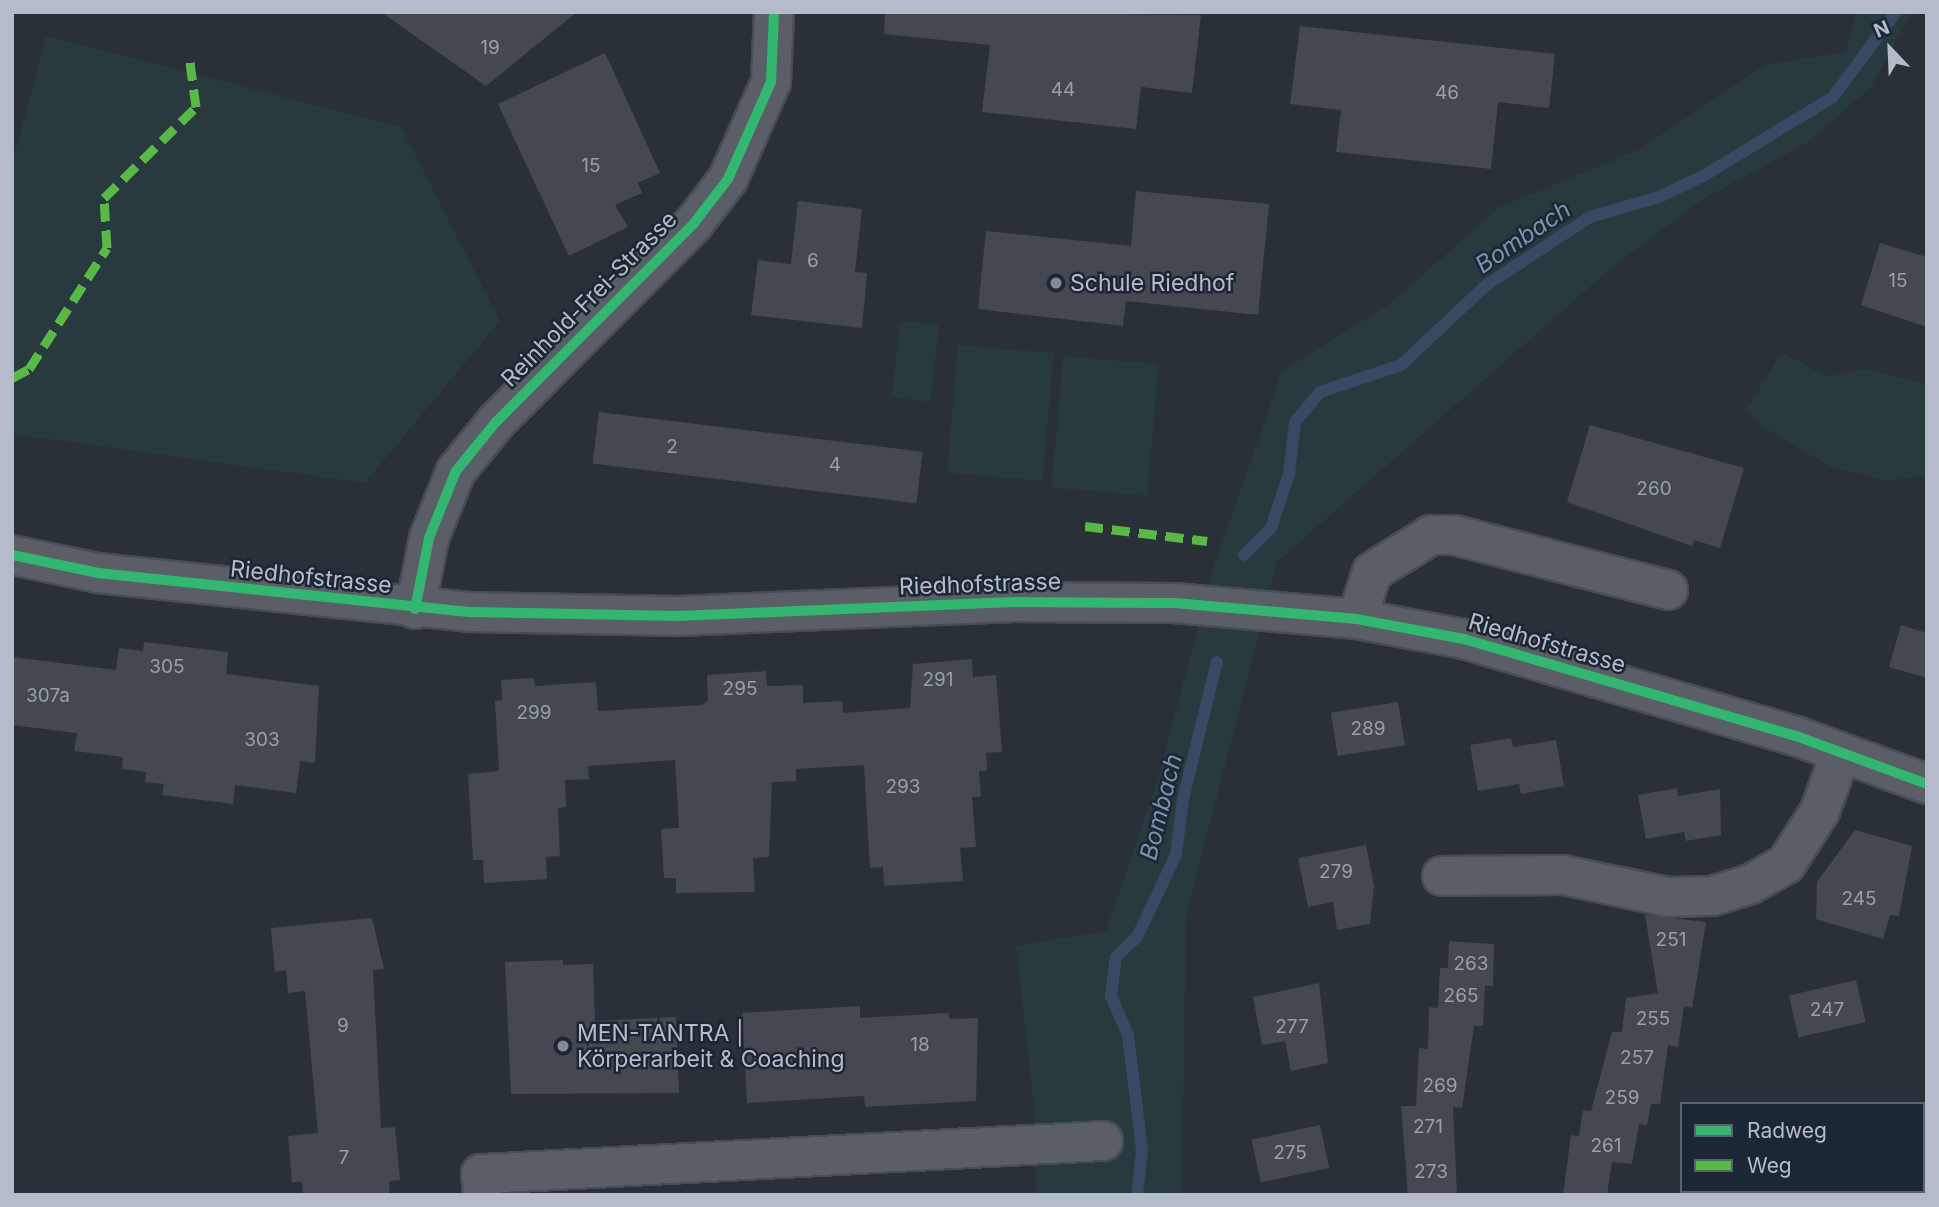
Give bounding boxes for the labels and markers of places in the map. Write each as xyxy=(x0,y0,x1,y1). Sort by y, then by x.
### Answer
place label: Schule Riedhof xyxy=(1070,269,1234,297)
marker: Schule Riedhof xyxy=(1048,275,1064,291)
place label: MEN-TANTRA | Körperarbeit & Coaching xyxy=(577,1019,845,1073)
marker: MEN-TANTRA | Körperarbeit & Coaching xyxy=(555,1038,571,1054)

